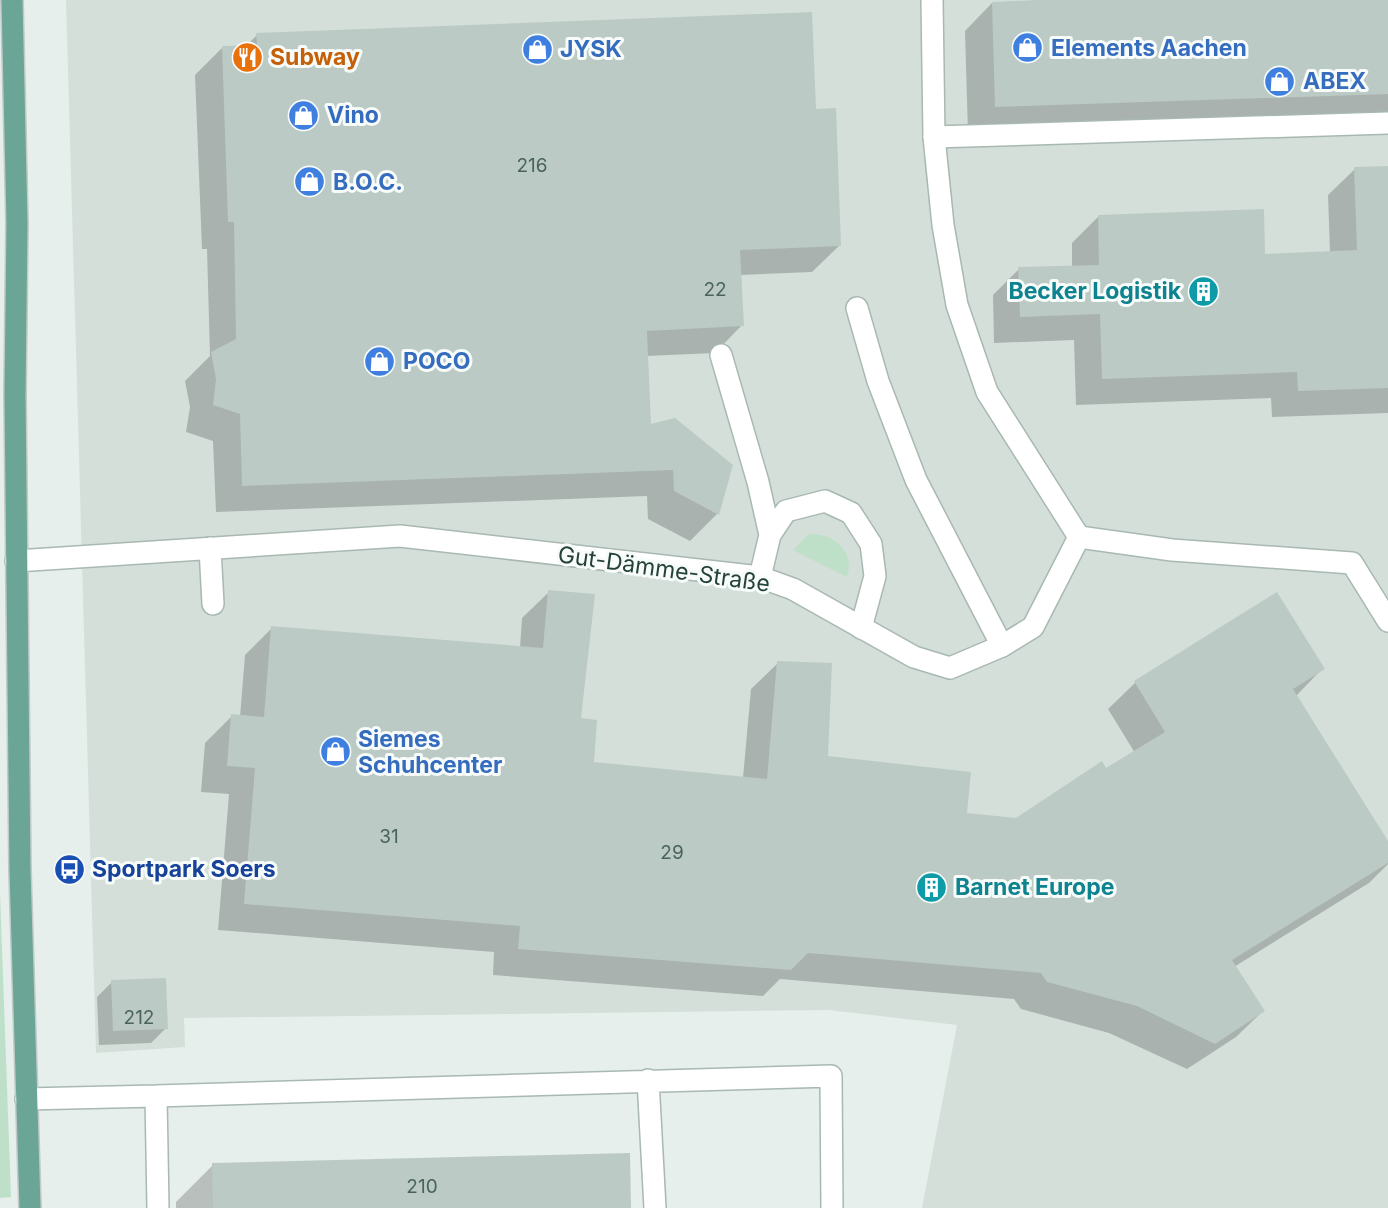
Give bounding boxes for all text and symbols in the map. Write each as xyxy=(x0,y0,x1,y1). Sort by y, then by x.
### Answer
shop icon: Elements Aachen xyxy=(1011,31,1045,65)
shop icon: JYSK xyxy=(520,32,554,66)
place label: Elements Aachen xyxy=(1051,34,1247,62)
place label: JYSK xyxy=(560,35,622,63)
restaurant icon: Subway xyxy=(230,40,264,74)
place label: Subway xyxy=(270,43,360,71)
shop icon: ABEX xyxy=(1263,64,1297,98)
place label: ABEX xyxy=(1303,67,1366,95)
shop icon: Vino xyxy=(287,98,321,132)
place label: Vino xyxy=(327,101,379,129)
house number: 216 xyxy=(516,154,548,177)
shop icon: B.O.C. xyxy=(293,165,327,199)
place label: B.O.C. xyxy=(333,168,403,196)
building icon: Becker Logistik xyxy=(1187,274,1221,308)
place label: Becker Logistik xyxy=(1008,277,1182,305)
house number: 22 xyxy=(703,278,727,301)
shop icon: POCO xyxy=(363,344,397,378)
place label: POCO xyxy=(403,347,470,375)
street label: Gut-Dämme-Straße xyxy=(556,540,772,598)
place label: Siemes Schuhcenter xyxy=(358,725,502,779)
shop icon: Siemes Schuhcenter xyxy=(318,735,352,769)
house number: 31 xyxy=(379,825,399,848)
house number: 29 xyxy=(660,841,684,864)
bus stop icon: Sportpark Soers xyxy=(52,852,86,886)
place label: Sportpark Soers xyxy=(92,855,276,883)
building icon: Barnet Europe xyxy=(915,870,949,904)
place label: Barnet Europe xyxy=(955,873,1114,901)
house number: 212 xyxy=(124,1006,154,1029)
house number: 210 xyxy=(406,1175,438,1198)

